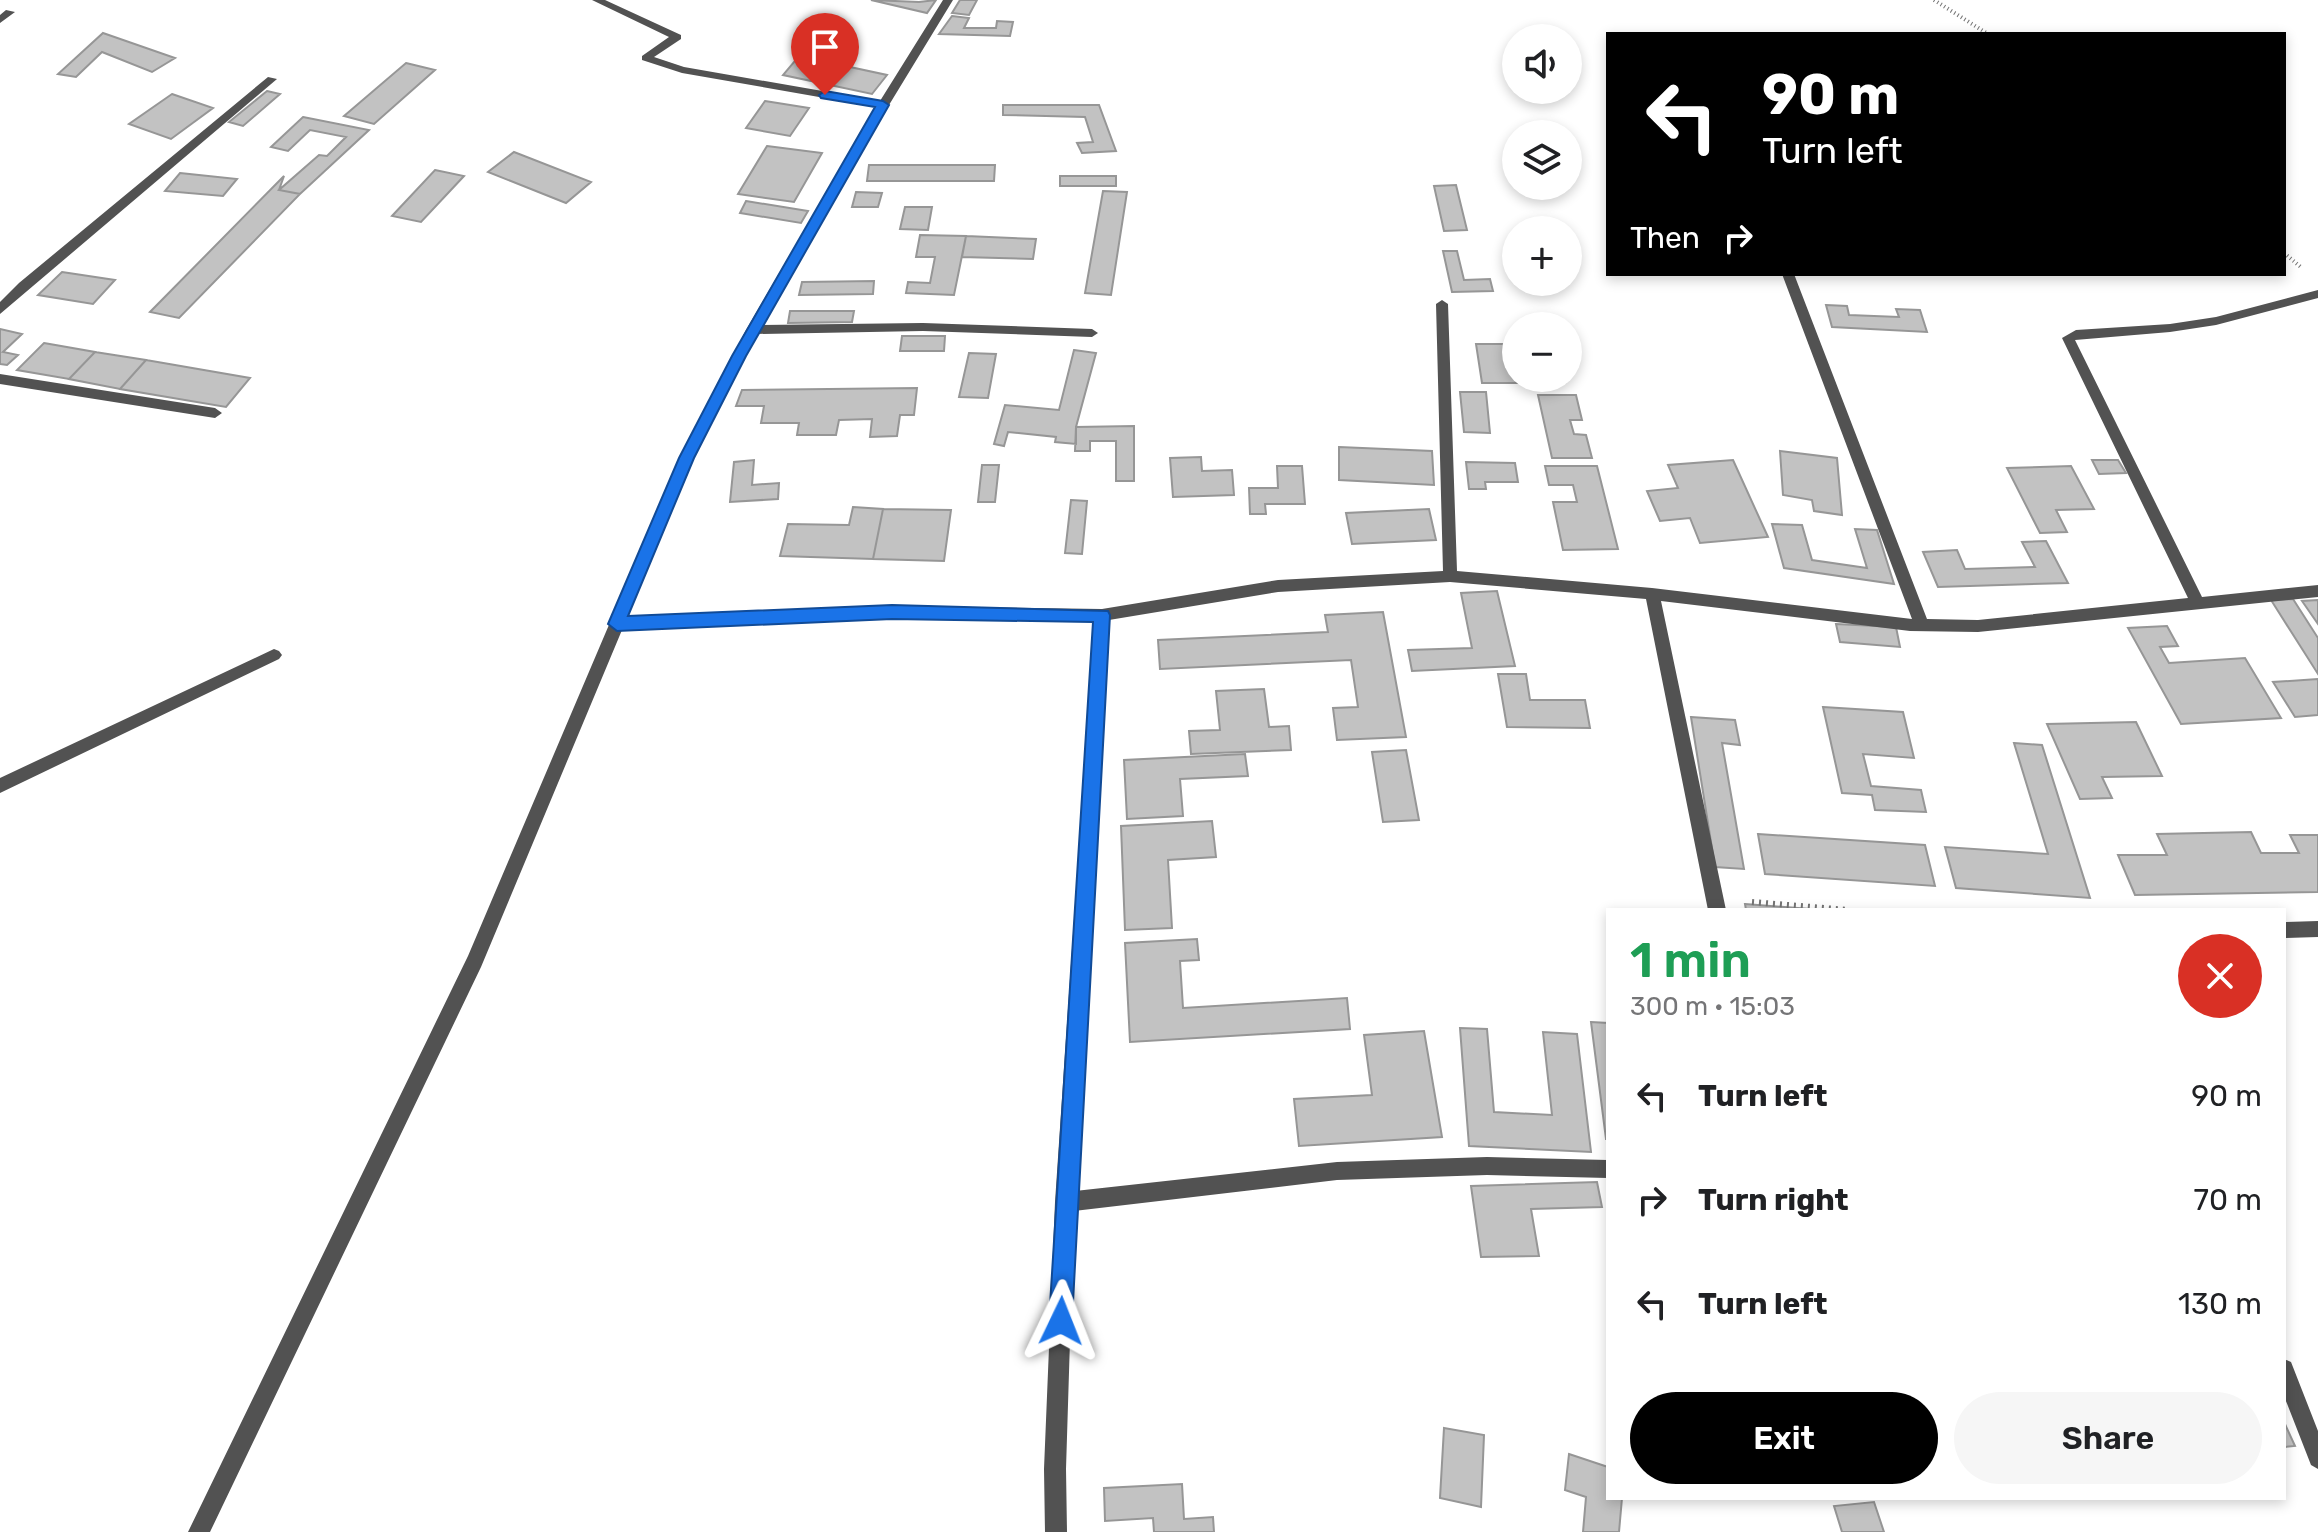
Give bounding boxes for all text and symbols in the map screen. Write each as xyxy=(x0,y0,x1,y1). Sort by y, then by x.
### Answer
pin xyxy=(791,13,859,95)
map controls xyxy=(1502,24,1582,392)
button: sound xyxy=(1502,24,1582,104)
icon: arrive xyxy=(803,25,847,69)
text: 90 m xyxy=(1762,62,1899,128)
icon: left xyxy=(1630,64,1734,168)
button: layers xyxy=(1502,120,1582,200)
text: Turn left xyxy=(1762,129,1903,172)
button: + xyxy=(1502,216,1582,296)
icon: right xyxy=(1716,216,1760,260)
text: Then xyxy=(1630,220,1700,256)
button: − xyxy=(1502,312,1582,392)
text: 1 min xyxy=(1630,932,1751,989)
button: close xyxy=(2178,934,2262,1018)
text: 300 m · 15:03 xyxy=(1630,991,1795,1022)
icon: left xyxy=(1630,1074,1674,1118)
text: Turn left xyxy=(1698,1078,1828,1114)
text: 90 m xyxy=(2191,1078,2262,1114)
icon: right xyxy=(1630,1178,1674,1222)
text: Turn right xyxy=(1698,1182,1849,1218)
text: 70 m xyxy=(2194,1182,2262,1218)
position arrow xyxy=(1019,1279,1103,1363)
icon: left xyxy=(1630,1282,1674,1326)
text: Turn left xyxy=(1698,1286,1828,1322)
text: 130 m xyxy=(2178,1286,2262,1322)
button: Exit xyxy=(1630,1392,1938,1484)
button: Share xyxy=(1954,1392,2262,1484)

